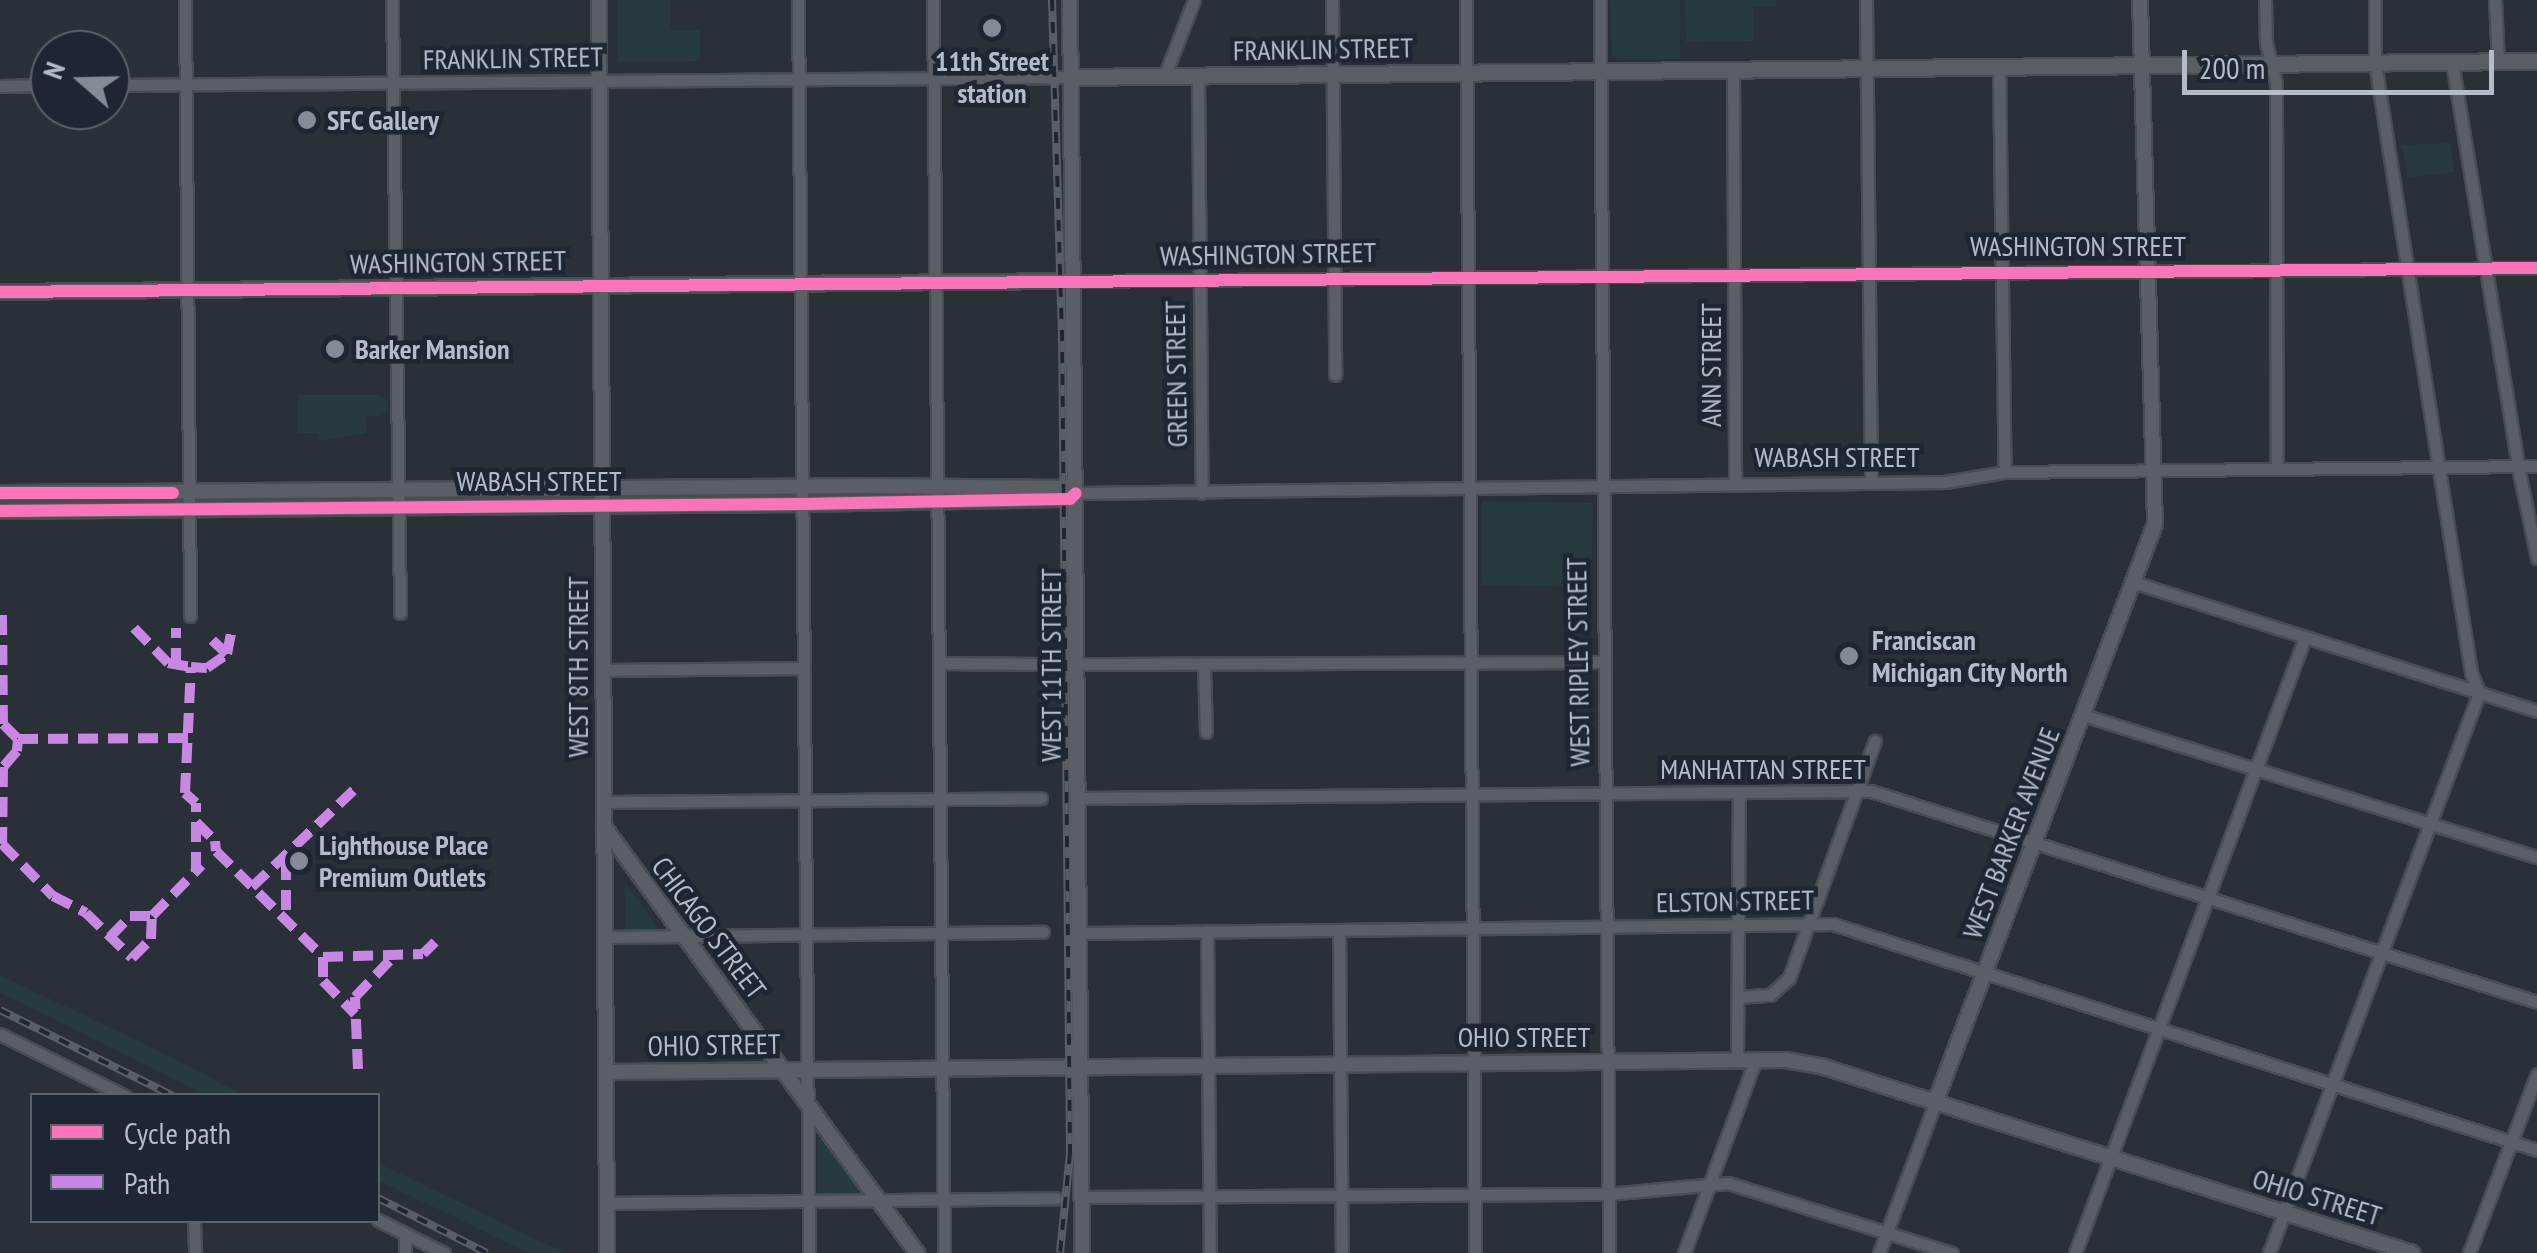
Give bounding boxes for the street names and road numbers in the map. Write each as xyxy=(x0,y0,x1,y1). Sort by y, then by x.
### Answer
street label: FRANKLIN STREET xyxy=(1233,31,1413,67)
street label: FRANKLIN STREET xyxy=(423,40,603,76)
street label: WASHINGTON STREET xyxy=(1970,229,2186,263)
street label: WASHINGTON STREET xyxy=(1160,235,1376,273)
street label: WASHINGTON STREET xyxy=(350,243,566,281)
street label: GREEN STREET xyxy=(1158,300,1194,448)
street label: ANN STREET xyxy=(1694,303,1728,427)
street label: WABASH STREET xyxy=(1754,440,1920,474)
street label: WABASH STREET xyxy=(456,464,622,498)
street label: WEST RIPLEY STREET xyxy=(1559,556,1597,768)
street label: WEST 11TH STREET xyxy=(1034,568,1068,762)
street label: WEST 8TH STREET xyxy=(561,576,595,758)
street label: WEST BARKER AVENUE xyxy=(1955,722,2067,944)
street label: MANHATTAN STREET xyxy=(1660,752,1866,786)
street label: CHICAGO STREET xyxy=(645,851,773,1005)
street label: ELSTON STREET xyxy=(1656,883,1814,919)
street label: OHIO STREET xyxy=(1458,1020,1590,1054)
street label: OHIO STREET xyxy=(647,1027,781,1063)
street label: OHIO STREET xyxy=(2249,1162,2385,1232)

